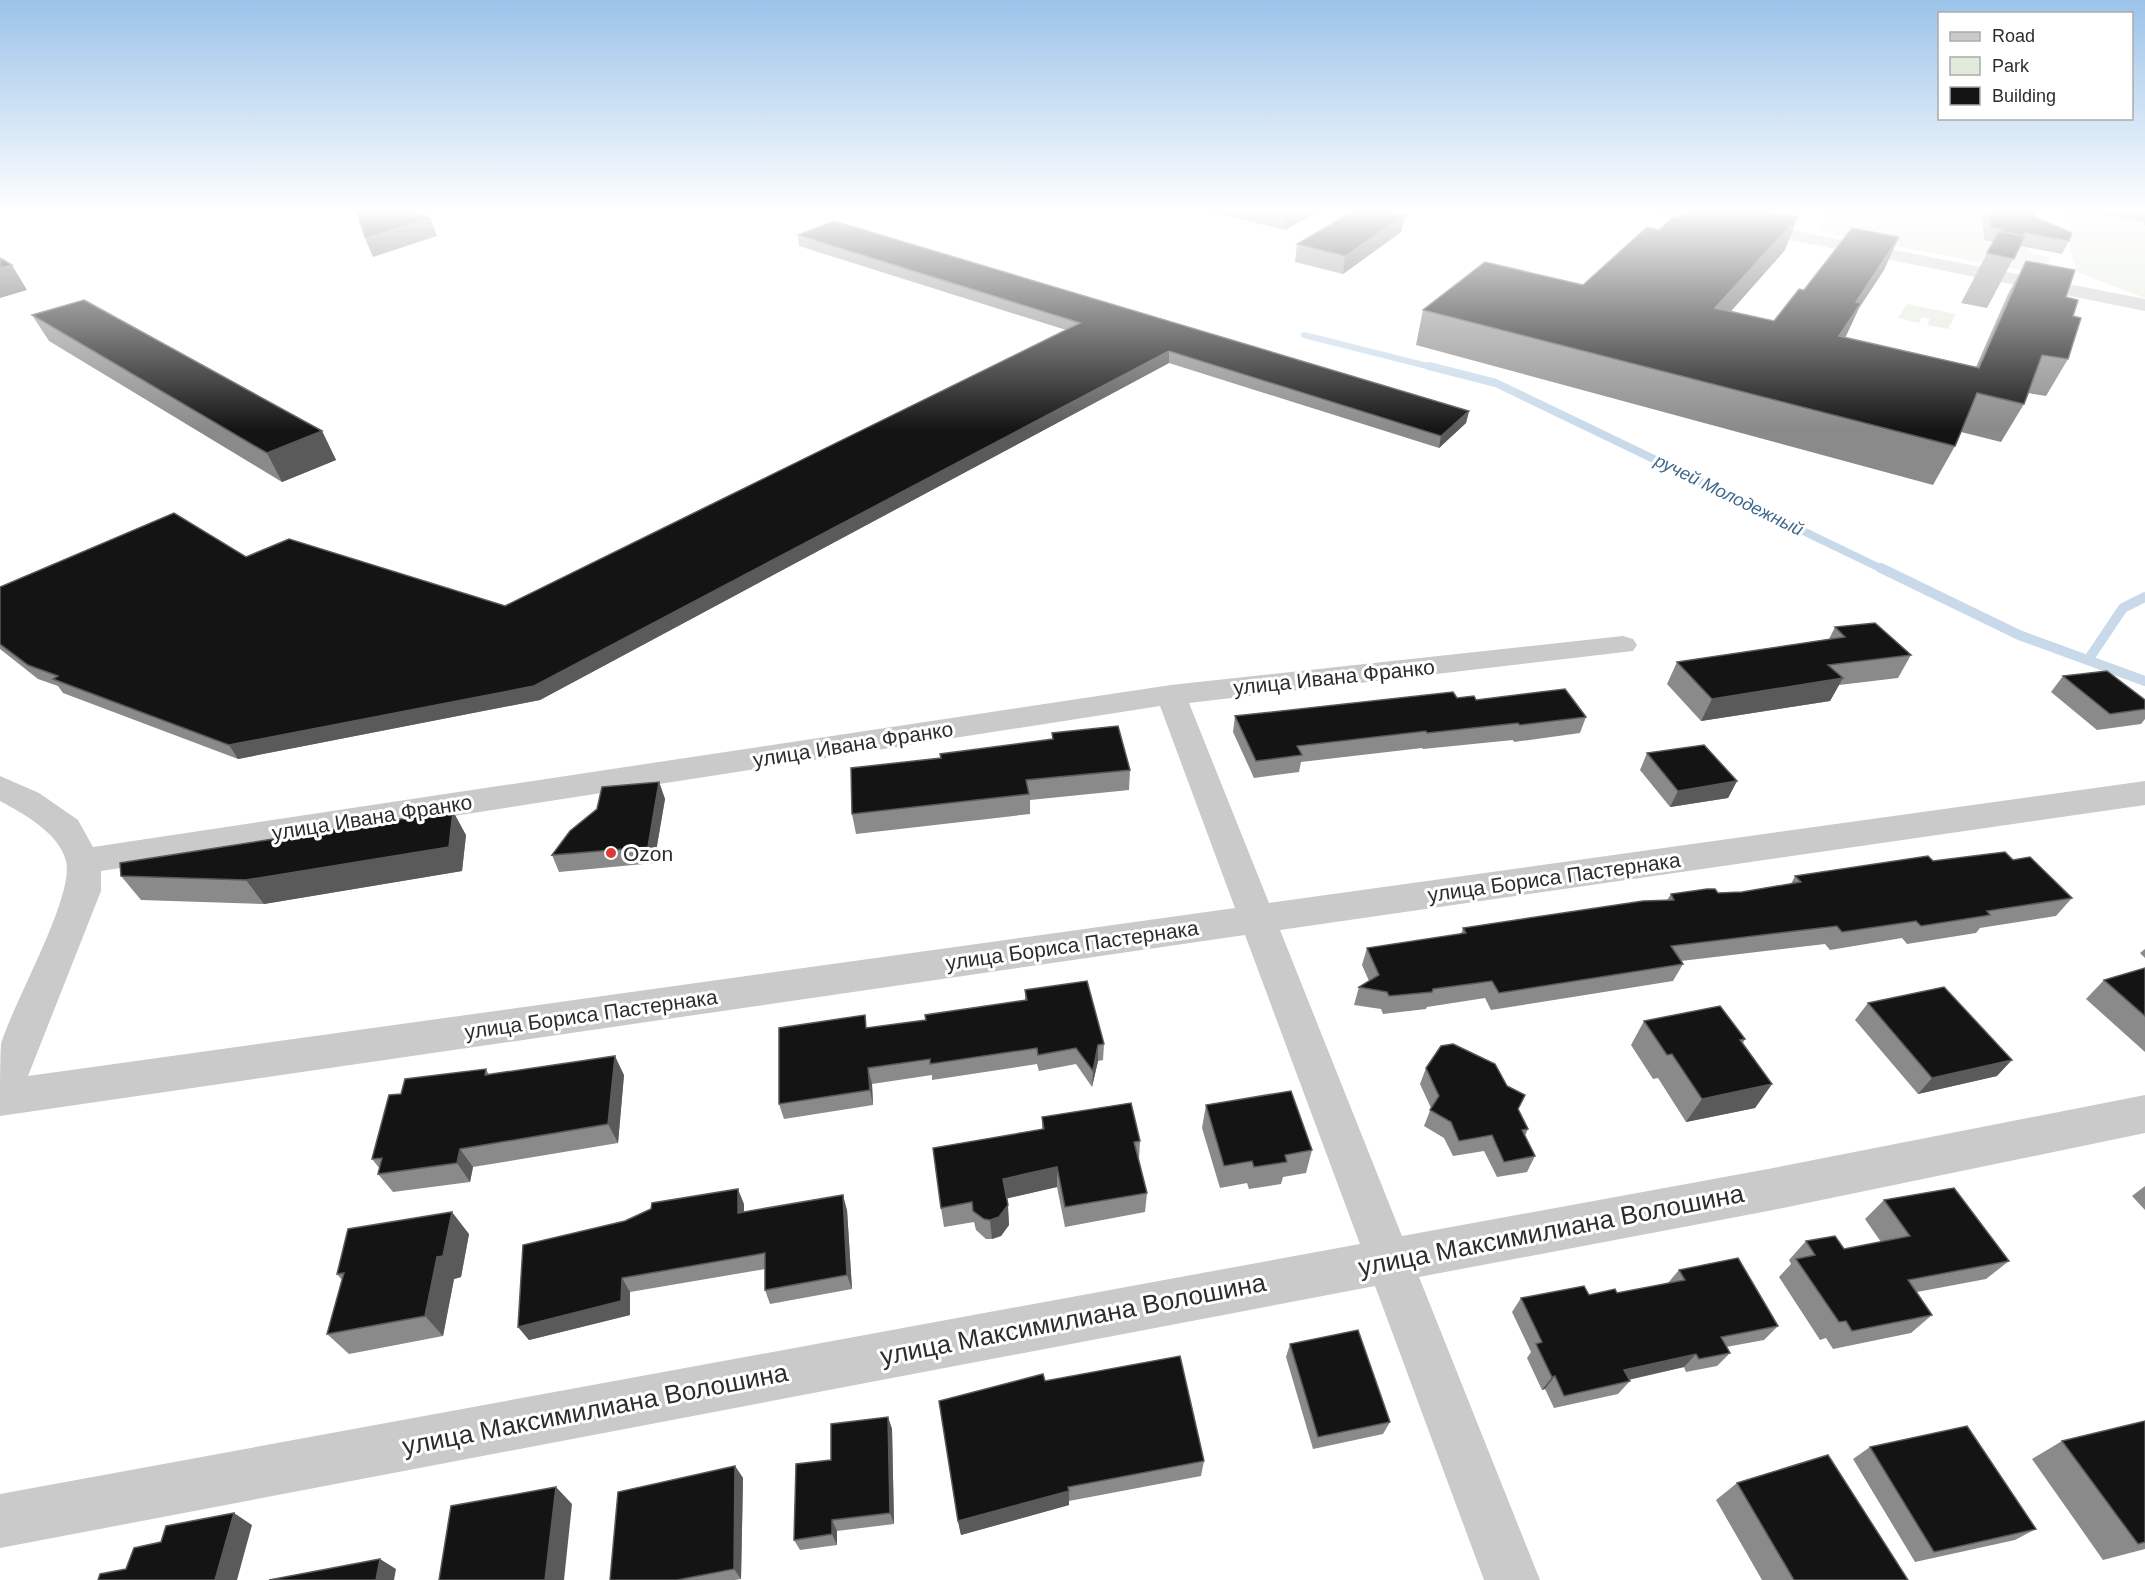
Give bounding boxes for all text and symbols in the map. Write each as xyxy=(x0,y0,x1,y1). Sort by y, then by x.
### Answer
legend xyxy=(1938,12,2133,120)
text: Road xyxy=(1992,26,2035,46)
text: Park xyxy=(1992,56,2030,76)
text: Building xyxy=(1992,86,2056,106)
water label: ручей Молодежный xyxy=(1651,450,1807,540)
street label: улица Ивана Франко xyxy=(1232,655,1436,699)
street label: улица Ивана Франко xyxy=(751,717,955,771)
street label: улица Ивана Франко xyxy=(270,790,474,844)
place label: Ozon xyxy=(623,842,673,865)
marker: Ozon xyxy=(604,846,618,860)
street label: улица Бориса Пастернака xyxy=(1426,848,1682,906)
street label: улица Бориса Пастернака xyxy=(944,916,1200,974)
street label: улица Бориса Пастернака xyxy=(463,985,719,1043)
street label: улица Максимилиана Волошина xyxy=(1356,1178,1747,1282)
street label: улица Максимилиана Волошина xyxy=(878,1267,1269,1371)
street label: улица Максимилиана Волошина xyxy=(400,1357,791,1461)

